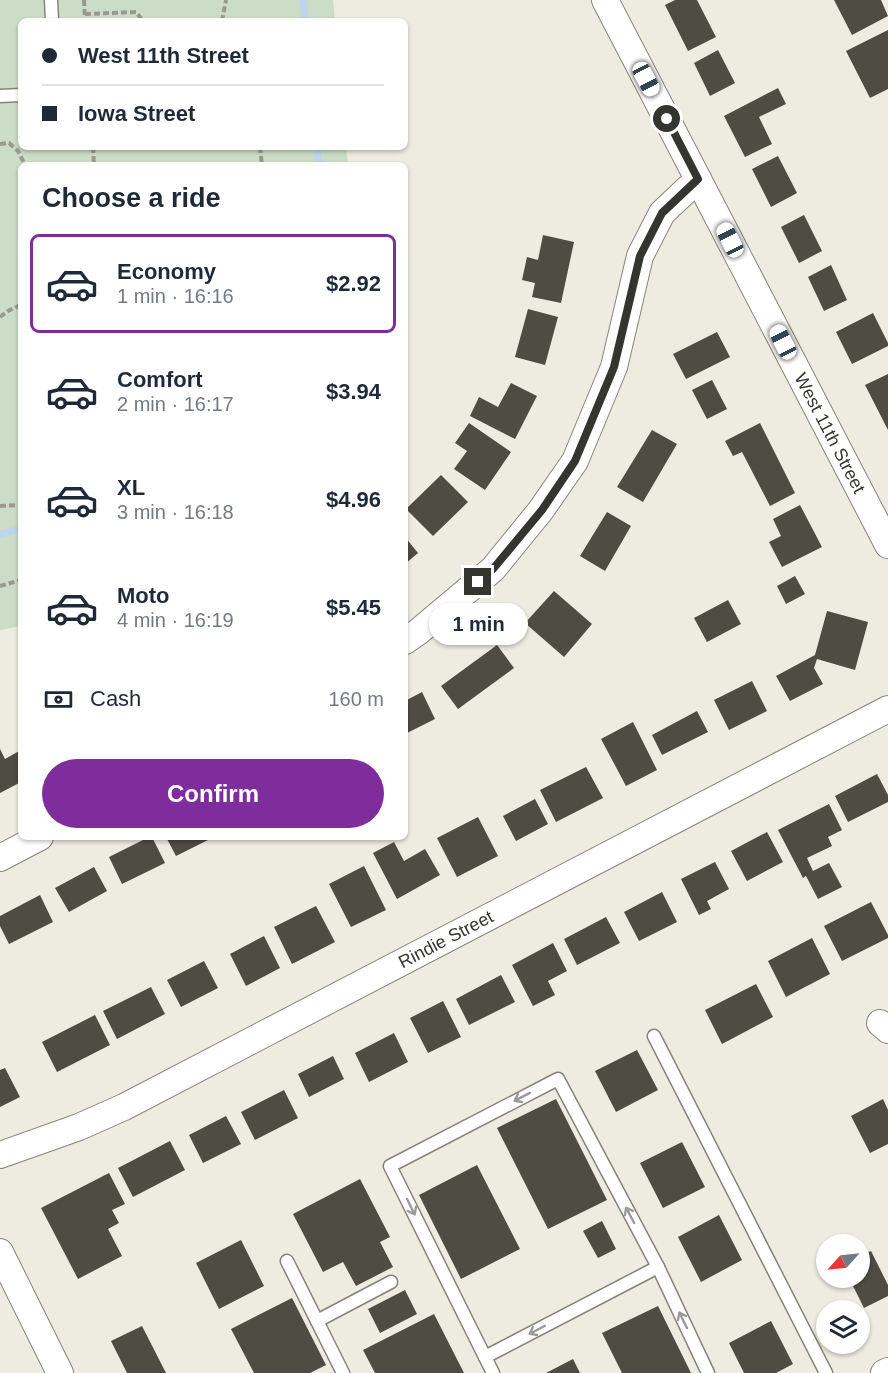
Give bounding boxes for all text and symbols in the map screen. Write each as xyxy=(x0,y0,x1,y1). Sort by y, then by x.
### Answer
text: West 11th Street xyxy=(78,43,249,68)
car xyxy=(630,59,662,99)
text: Iowa Street xyxy=(78,101,195,126)
route start xyxy=(653,105,680,132)
text: Choose a ride xyxy=(42,183,221,213)
car xyxy=(714,220,746,260)
icon: car xyxy=(45,257,99,311)
text: Economy xyxy=(117,259,216,284)
text: $2.92 xyxy=(326,271,381,296)
text: 1 min · 16:16 xyxy=(117,285,234,307)
car xyxy=(767,322,799,362)
icon: car xyxy=(45,365,99,419)
text: Comfort xyxy=(117,367,203,392)
street label: West 11th Street xyxy=(790,370,869,497)
text: $3.94 xyxy=(326,379,381,404)
text: 2 min · 16:17 xyxy=(117,393,234,415)
icon: car xyxy=(45,473,99,527)
text: XL xyxy=(117,475,145,500)
text: $4.96 xyxy=(326,487,381,512)
text: 3 min · 16:18 xyxy=(117,501,234,523)
route end xyxy=(464,568,491,595)
icon: car xyxy=(45,581,99,635)
text: Moto xyxy=(117,583,170,608)
text: $5.45 xyxy=(326,595,381,620)
callout: 1 min xyxy=(428,603,528,645)
text: 4 min · 16:19 xyxy=(117,609,234,631)
text: 1 min xyxy=(452,613,505,635)
icon: cash xyxy=(42,683,75,716)
text: Cash xyxy=(90,686,141,711)
text: 160 m xyxy=(328,688,384,710)
button: Confirm xyxy=(42,759,384,828)
street label: Rindie Street xyxy=(395,906,497,972)
one-way arrow xyxy=(513,1092,531,1103)
one-way arrow xyxy=(405,1198,417,1216)
one-way arrow xyxy=(624,1207,636,1224)
north arrow xyxy=(816,1234,870,1288)
map controls xyxy=(816,1234,870,1354)
button: layers xyxy=(816,1300,870,1354)
one-way arrow xyxy=(677,1312,689,1330)
one-way arrow xyxy=(529,1325,547,1336)

